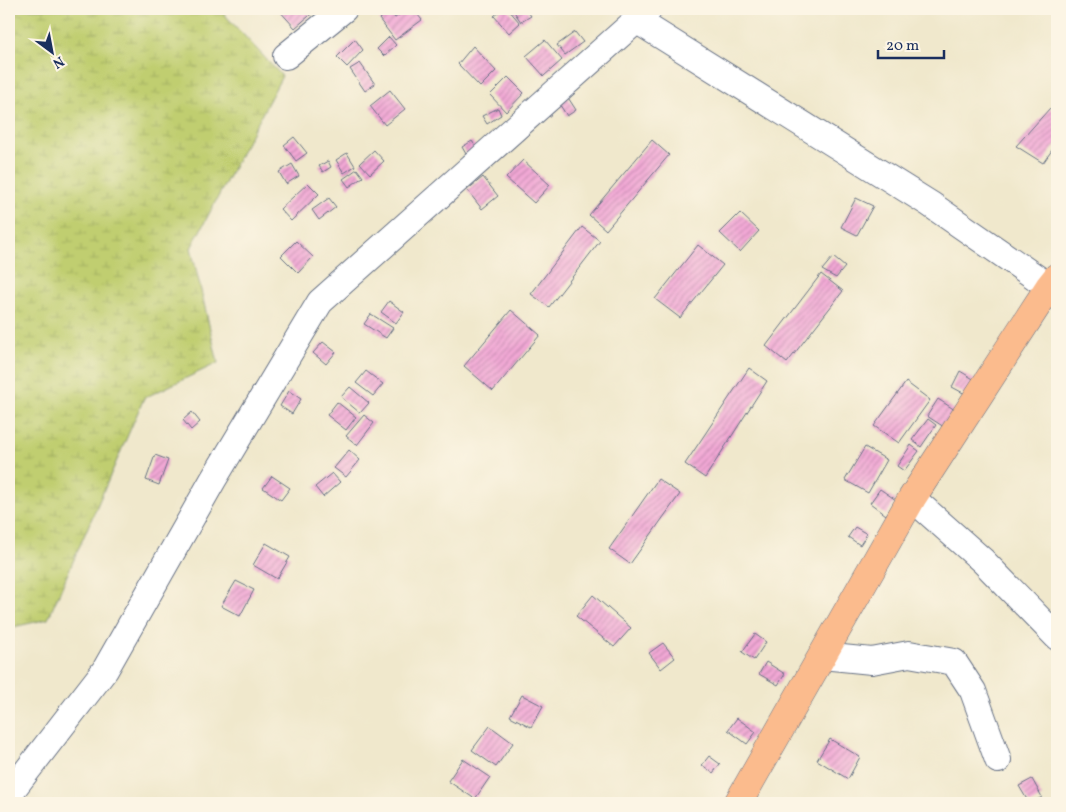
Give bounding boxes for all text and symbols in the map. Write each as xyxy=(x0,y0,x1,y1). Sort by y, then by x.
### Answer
north arrow xyxy=(28,28,78,78)
scale bar xyxy=(878,28,945,60)
text: 20 m xyxy=(886,36,919,57)
text: N xyxy=(49,51,67,73)

